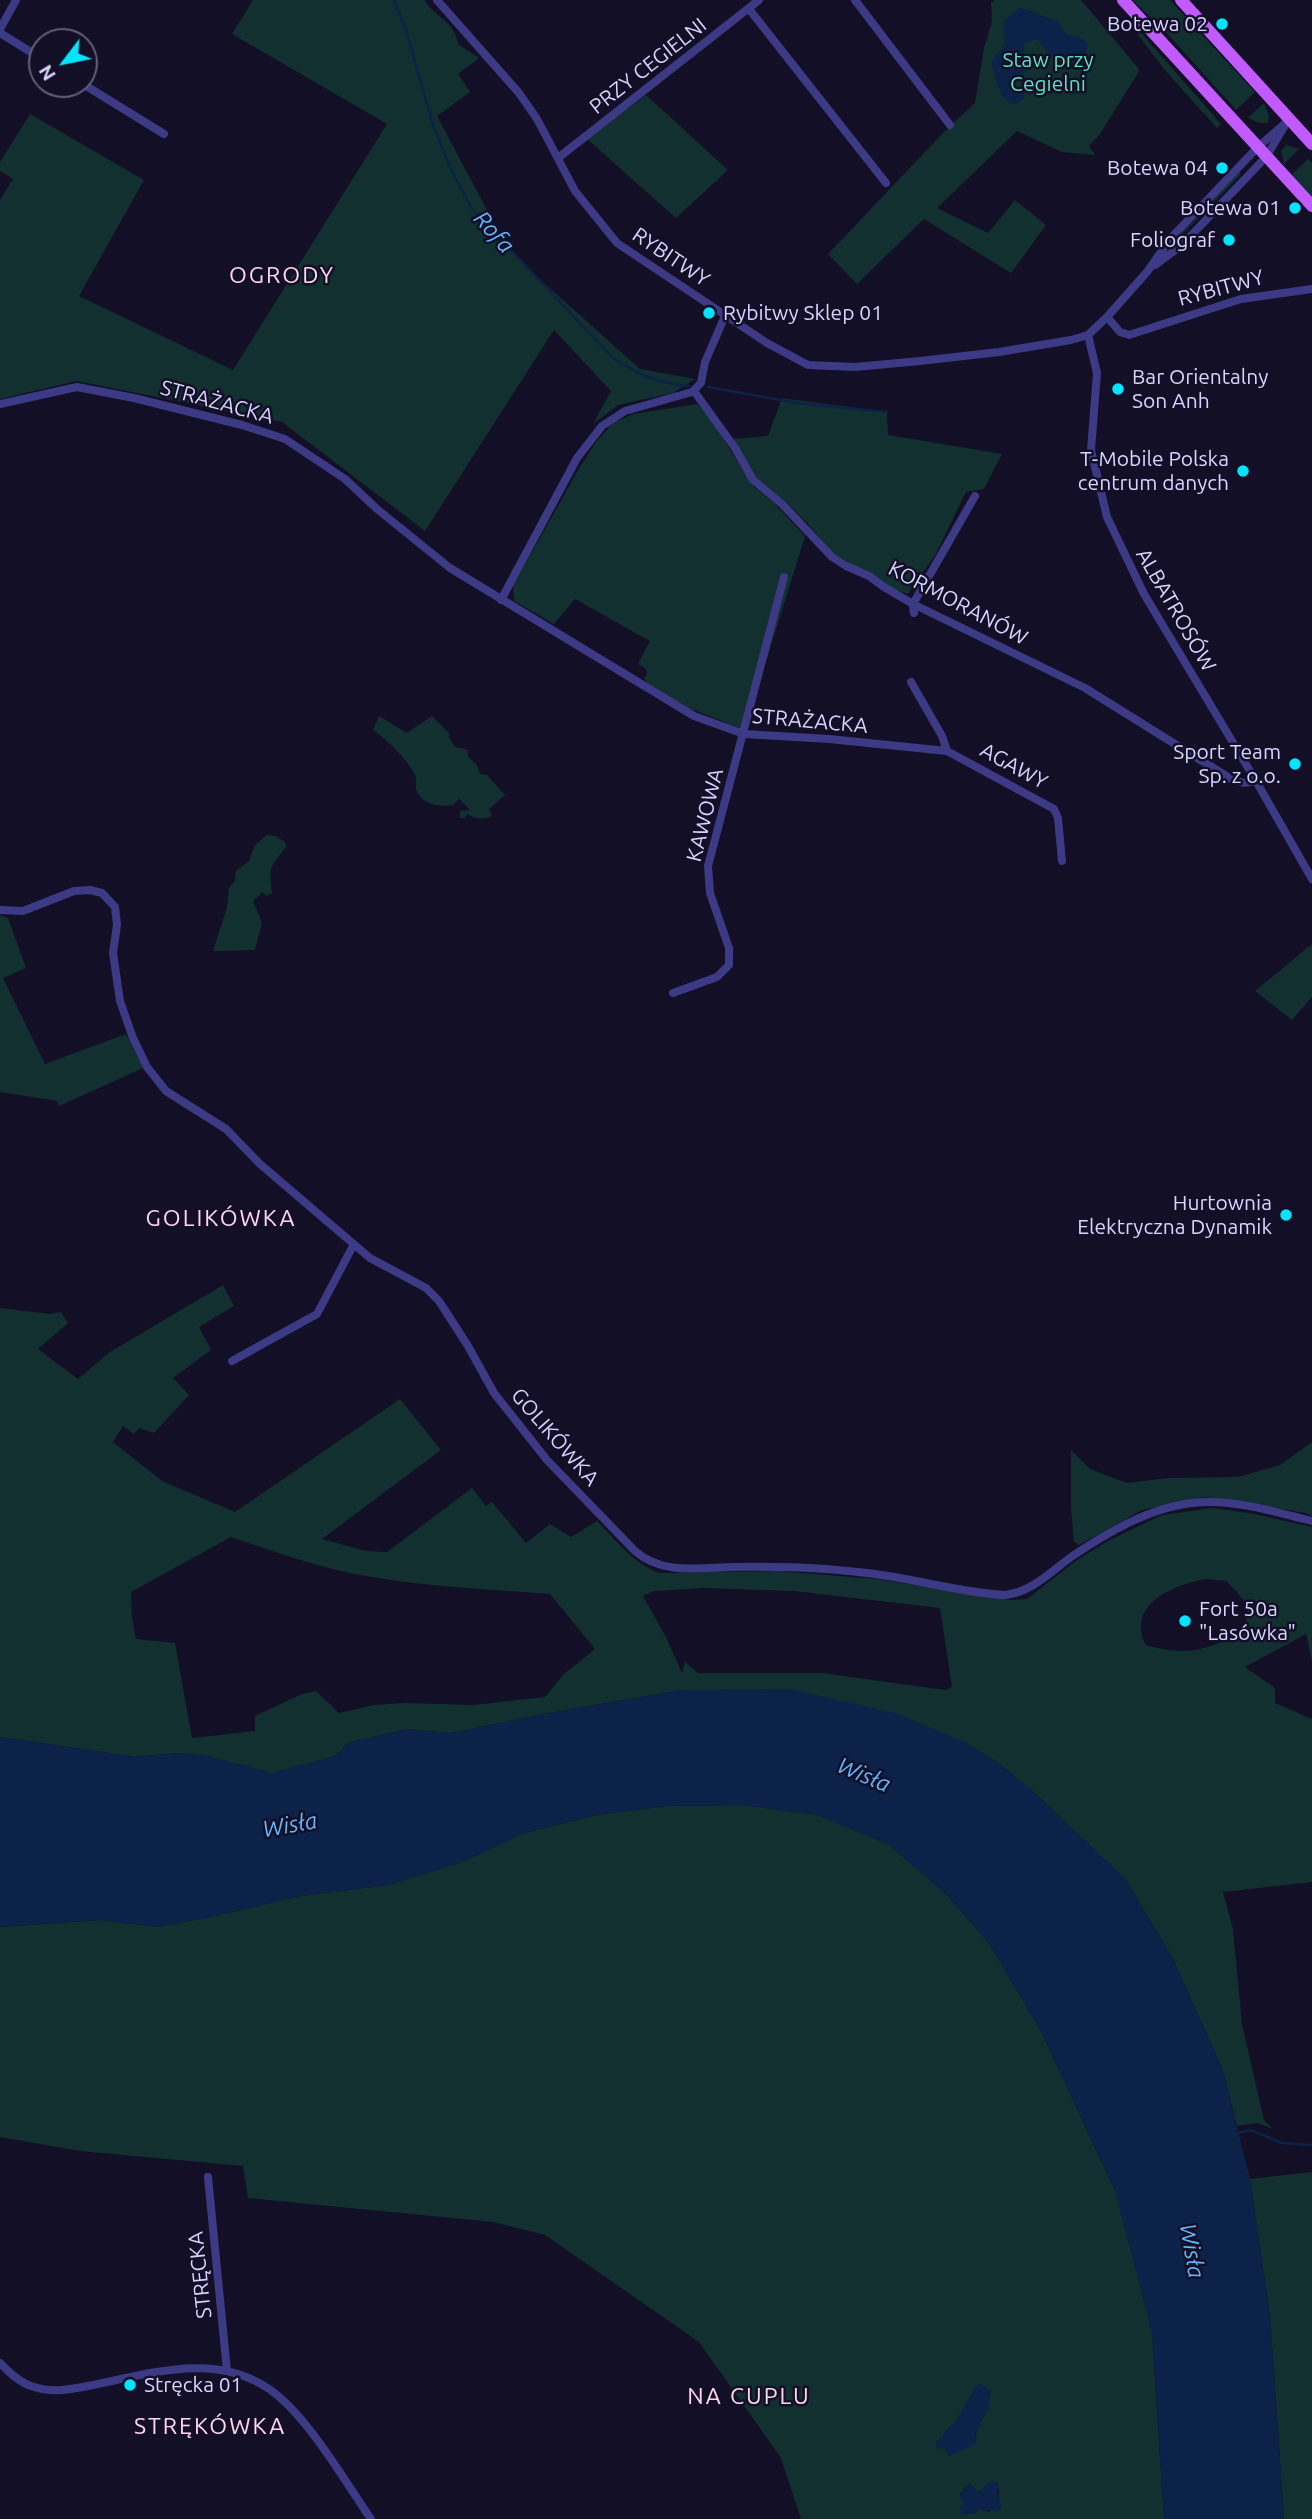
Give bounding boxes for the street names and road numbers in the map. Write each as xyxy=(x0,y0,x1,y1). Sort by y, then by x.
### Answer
street label: PRZY CEGIELNI xyxy=(584,12,712,120)
street label: RYBITWY xyxy=(628,222,714,292)
street label: RYBITWY xyxy=(1175,264,1267,312)
street label: STRAŻACKA xyxy=(158,375,276,429)
street label: ALBATROSÓW xyxy=(1131,544,1221,676)
street label: KORMORANÓW xyxy=(884,556,1032,650)
street label: STRAŻACKA xyxy=(751,703,869,739)
street label: AGAWY xyxy=(976,737,1052,795)
street label: KAWOWA xyxy=(681,766,729,864)
street label: GOLIKÓWKA xyxy=(506,1383,604,1491)
street label: STRĘCKA xyxy=(183,2230,217,2320)

